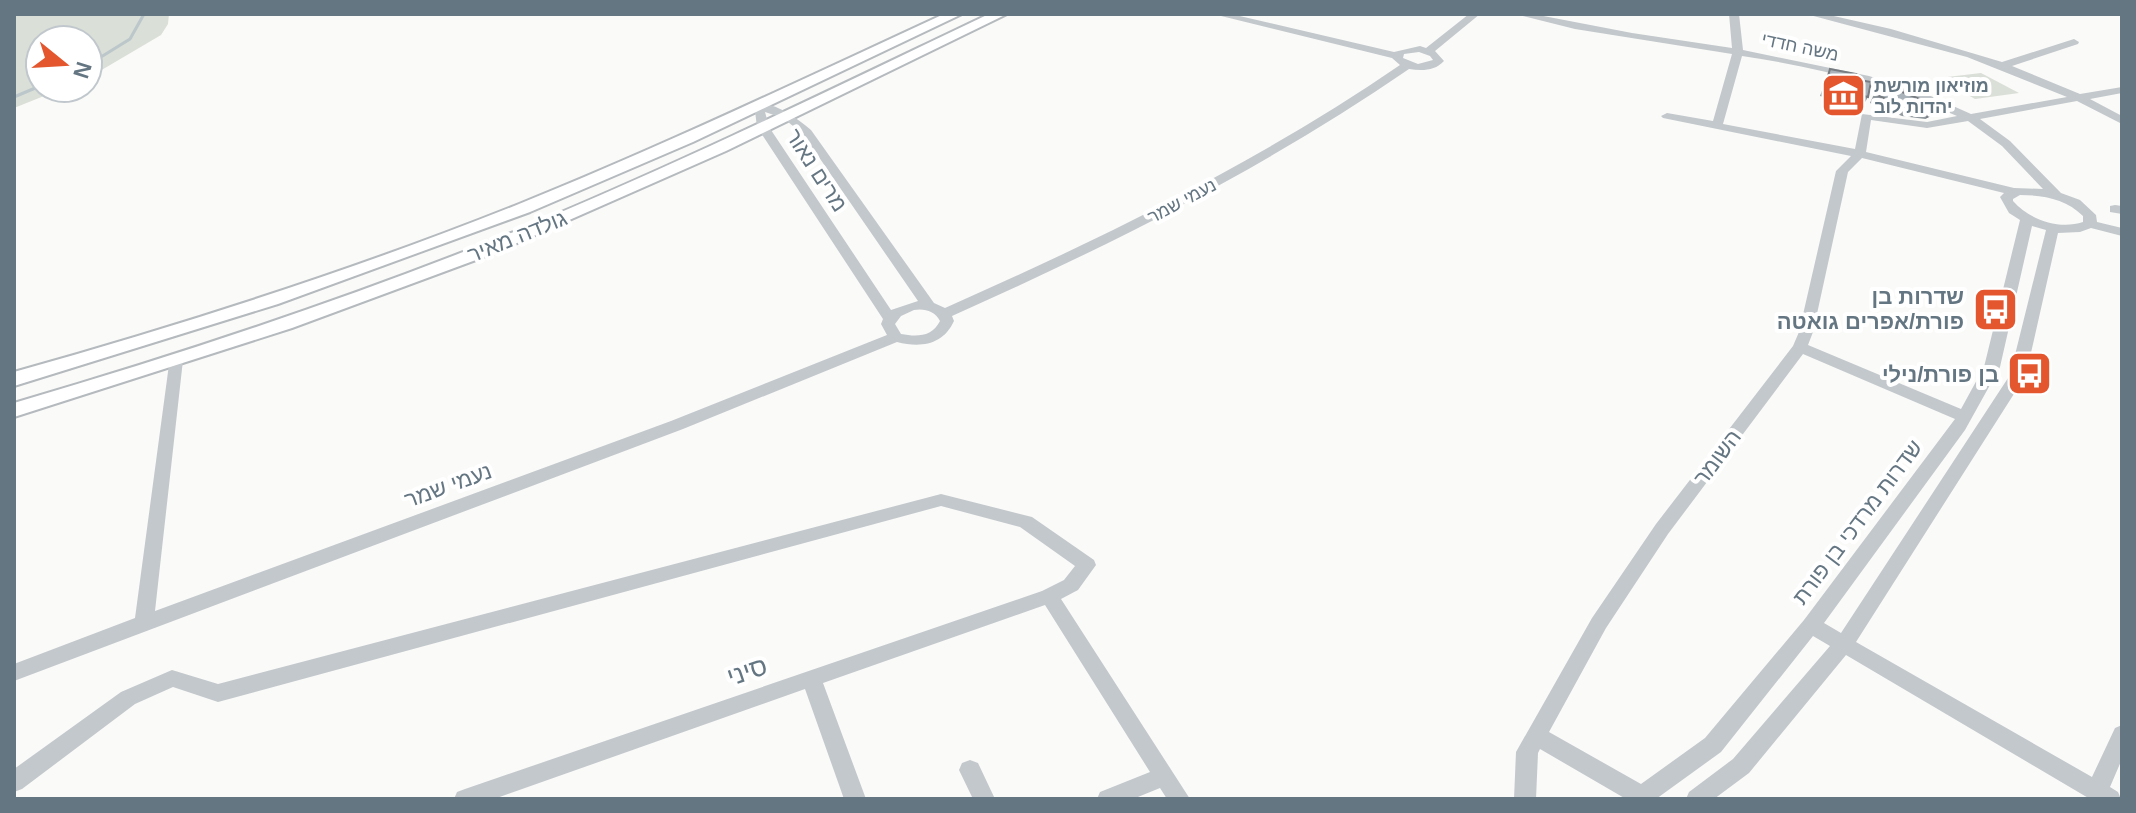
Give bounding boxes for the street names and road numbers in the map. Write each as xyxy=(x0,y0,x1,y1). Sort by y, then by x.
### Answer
street label: משה חדדי xyxy=(1760,29,1840,65)
street label: מרים נאור xyxy=(781,124,852,216)
street label: נעמי שמר xyxy=(1145,175,1219,227)
street label: גולדה מאיר xyxy=(464,205,570,268)
street label: השומר xyxy=(1689,425,1746,490)
street label: שדרות מרדכי בן פורת xyxy=(1787,435,1927,609)
street label: נעמי שמר xyxy=(401,458,495,513)
street label: סיני xyxy=(723,650,771,692)

